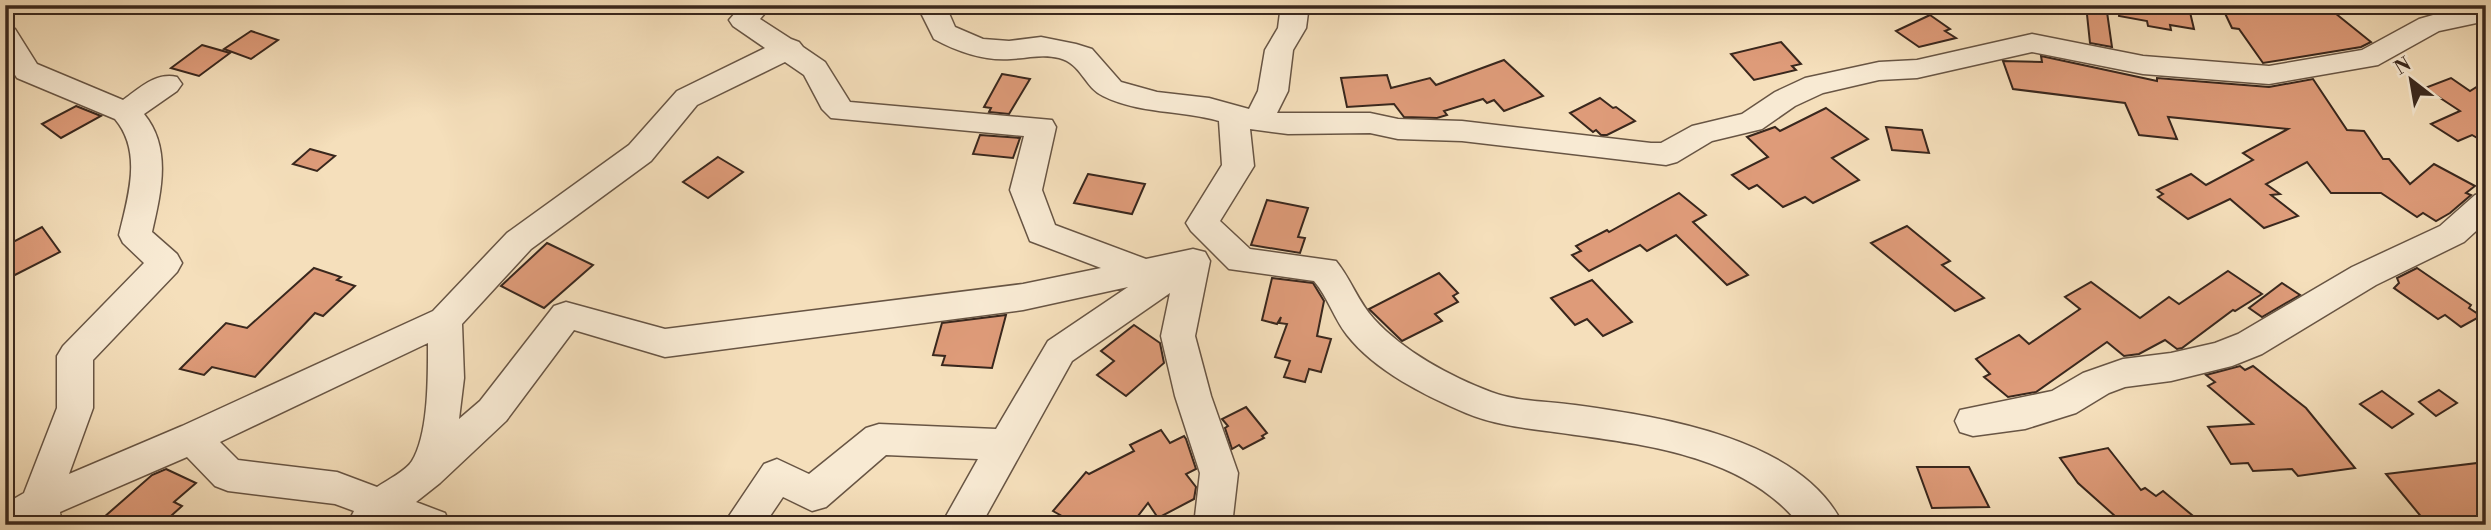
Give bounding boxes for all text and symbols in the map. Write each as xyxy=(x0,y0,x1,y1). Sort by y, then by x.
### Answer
north arrow xyxy=(2376,46,2446,116)
text: N xyxy=(2390,52,2415,80)

